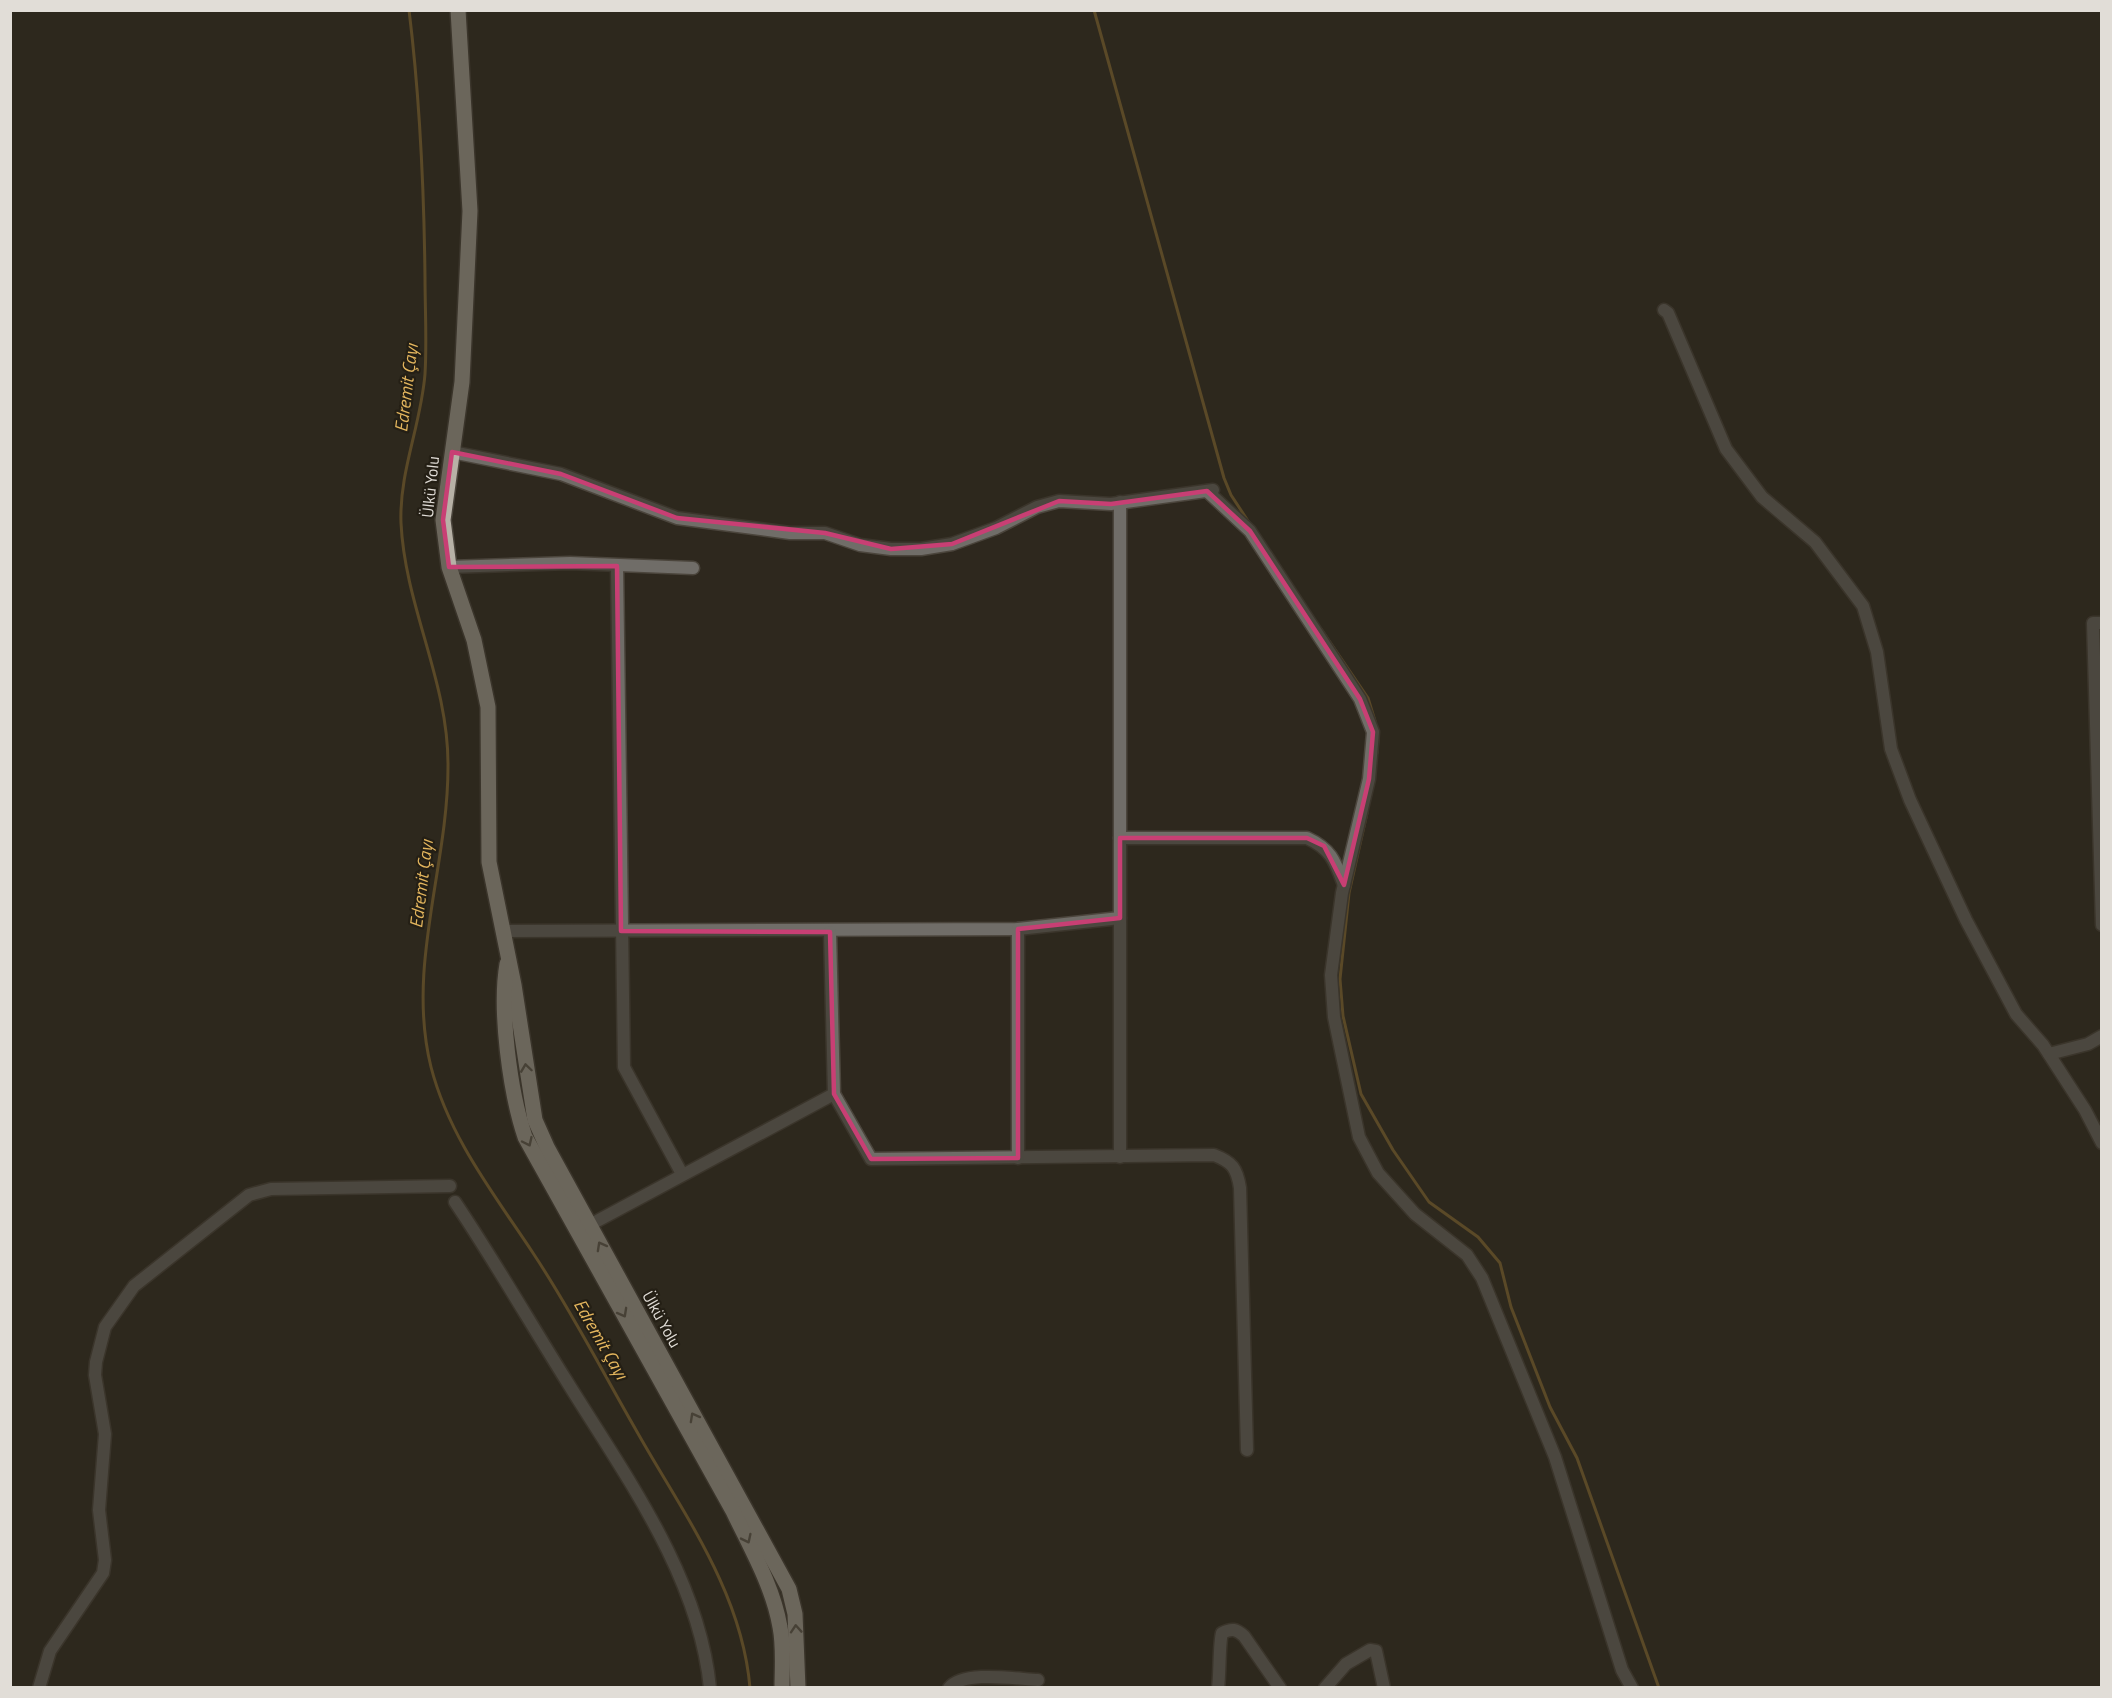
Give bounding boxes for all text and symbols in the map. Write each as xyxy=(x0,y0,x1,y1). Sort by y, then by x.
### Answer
water label: Edremit Çayı xyxy=(387,341,425,434)
street label: Ülkü Yolu xyxy=(415,455,445,519)
water label: Edremit Çayı xyxy=(402,837,440,930)
one-way arrow xyxy=(520,1063,532,1073)
one-way arrow xyxy=(521,1136,533,1147)
one-way arrow xyxy=(597,1242,608,1252)
street label: Ülkü Yolu xyxy=(637,1286,687,1352)
water label: Edremit Çayı xyxy=(567,1294,636,1385)
one-way arrow xyxy=(615,1307,627,1317)
one-way arrow xyxy=(690,1413,701,1423)
one-way arrow xyxy=(739,1533,751,1544)
one-way arrow xyxy=(789,1625,802,1634)

